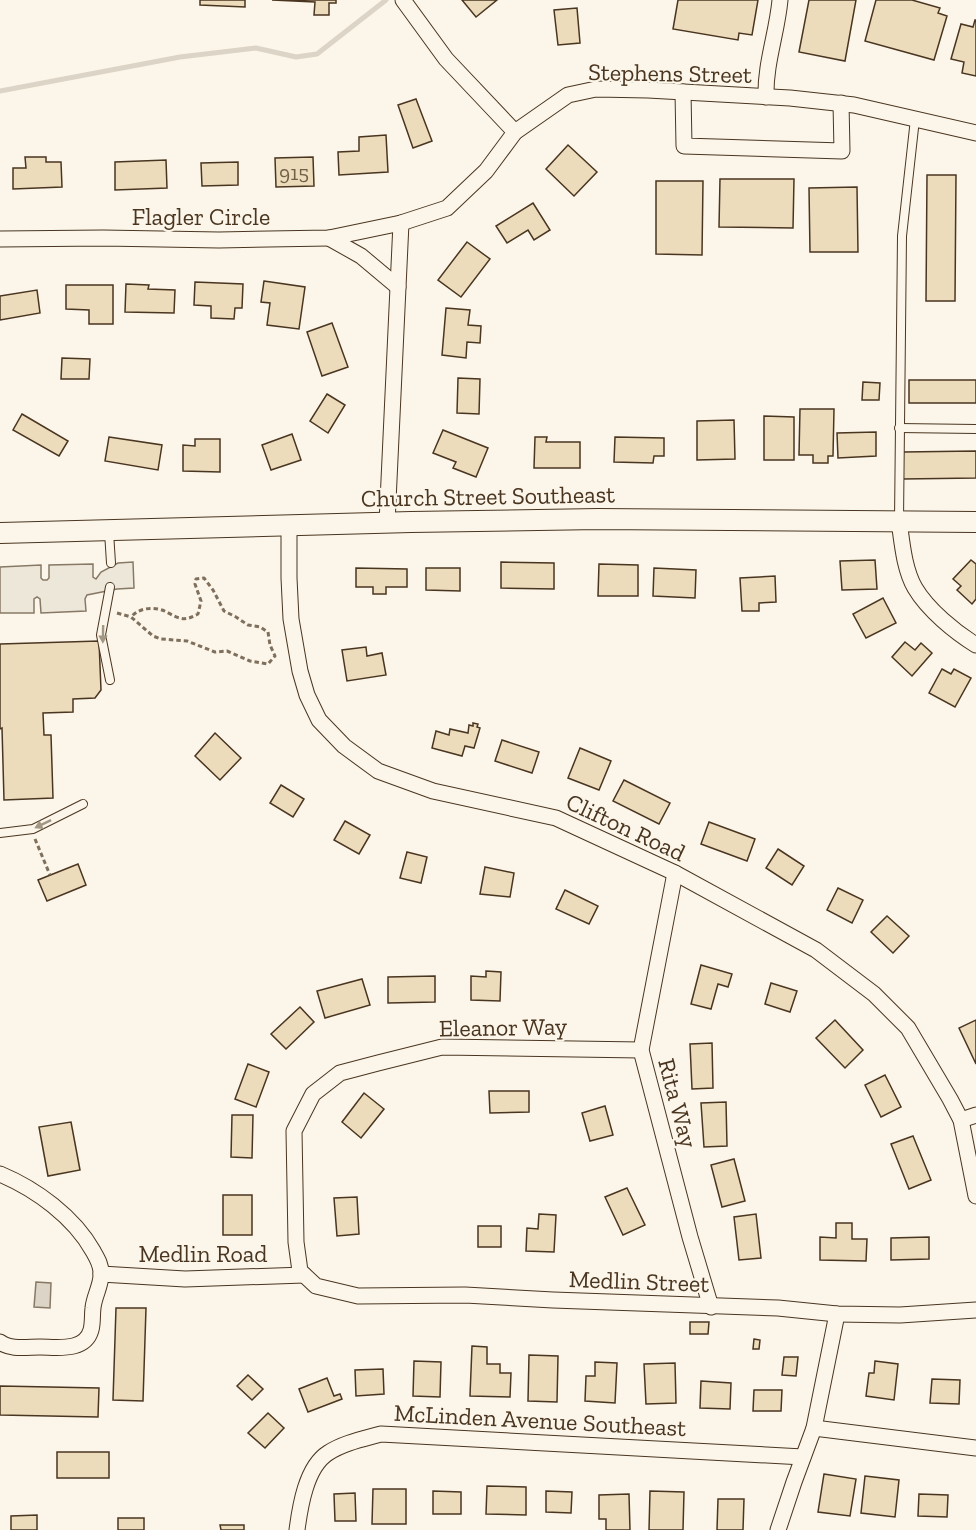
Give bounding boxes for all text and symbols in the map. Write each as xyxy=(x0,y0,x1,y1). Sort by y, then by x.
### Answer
street label: Stephens Street xyxy=(588,57,752,89)
house number: 915 xyxy=(279,160,309,185)
street label: Flagler Circle xyxy=(132,202,270,231)
street label: Church Street Southeast xyxy=(361,479,615,513)
one-way arrow xyxy=(98,625,108,644)
street label: Clifton Road xyxy=(562,787,690,867)
one-way arrow xyxy=(35,819,52,829)
street label: Eleanor Way xyxy=(439,1011,568,1043)
street label: Rita Way xyxy=(652,1055,704,1152)
street label: Medlin Road xyxy=(139,1239,267,1268)
street label: Medlin Street xyxy=(568,1264,710,1298)
street label: McLinden Avenue Southeast xyxy=(393,1398,687,1442)

